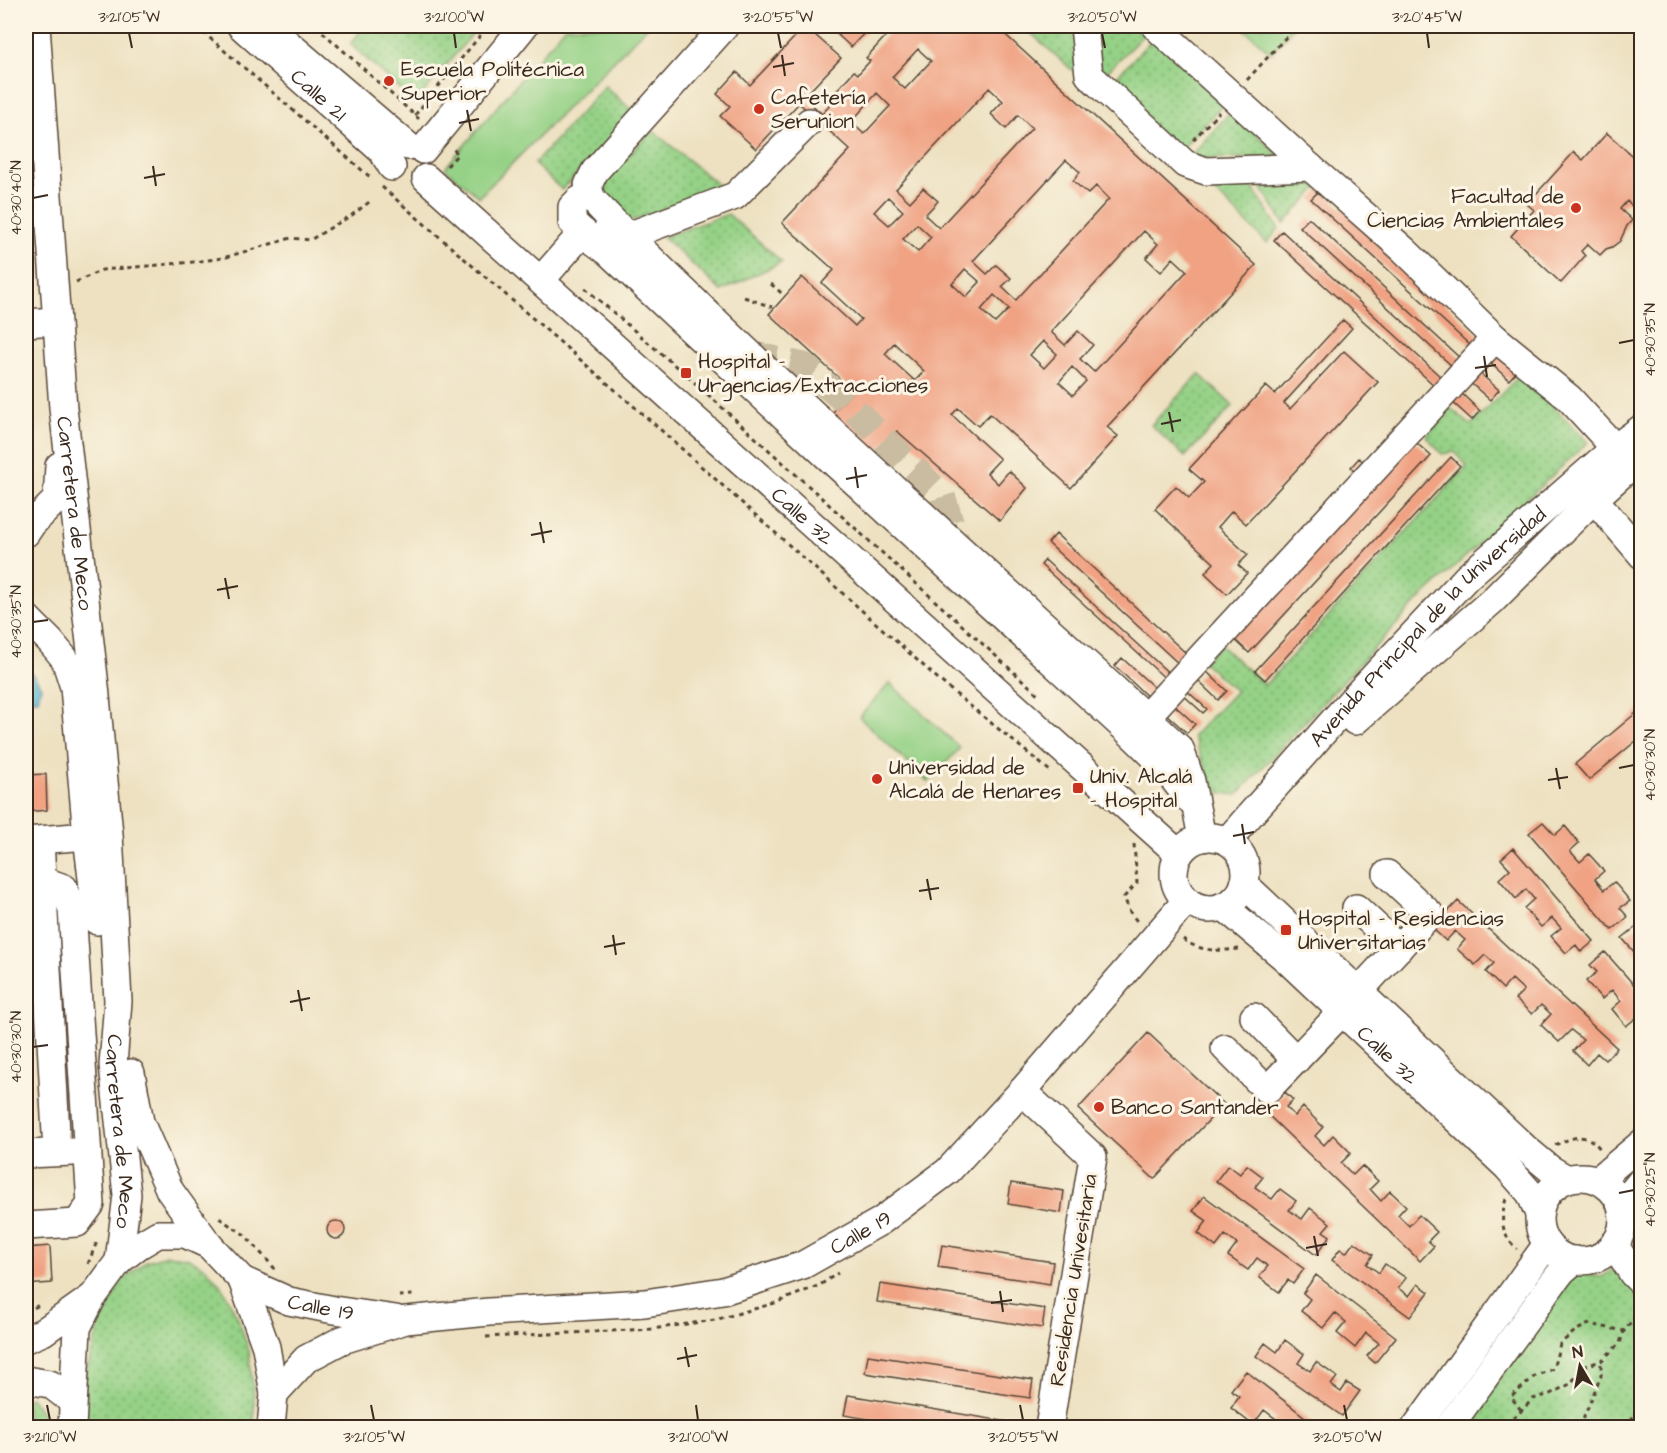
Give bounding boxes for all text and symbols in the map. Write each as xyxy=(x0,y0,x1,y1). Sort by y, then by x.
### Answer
text: 3°21'05"W xyxy=(98,7,160,28)
text: 3°21'00"W xyxy=(424,7,484,28)
text: 3°20'55"W xyxy=(743,7,813,28)
text: 3°20'50"W xyxy=(1067,7,1137,28)
text: 3°20'45"W xyxy=(1392,7,1462,28)
place label: Escuela Politécnica Superior xyxy=(401,55,584,109)
street label: Calle 21 xyxy=(284,62,353,129)
marker: Escuela Politécnica Superior xyxy=(382,74,396,88)
place label: Cafetería Serunion xyxy=(771,83,866,136)
marker: Cafetería Serunion xyxy=(752,102,766,116)
text: 40°30'40"N xyxy=(6,160,27,236)
place label: Facultad de Ciencias Ambientales xyxy=(1367,182,1564,235)
marker: Facultad de Ciencias Ambientales xyxy=(1569,201,1583,215)
text: 40°30'35"N xyxy=(1640,303,1661,377)
place label: Hospital - Urgencias/Extracciones xyxy=(698,347,928,402)
marker: Hospital - Urgencias/Extracciones xyxy=(679,366,693,380)
street label: Carretera de Meco xyxy=(49,415,100,612)
street label: Calle 32 xyxy=(765,481,840,552)
street label: Avenida Principal de la Universidad xyxy=(1303,500,1553,753)
text: 40°30'35"N xyxy=(6,585,27,659)
text: 40°30'30"N xyxy=(1640,729,1661,801)
place label: Universidad de Alcalá de Henares xyxy=(889,753,1061,806)
place label: Univ. Alcalá - Hospital xyxy=(1090,762,1193,816)
marker: Universidad de Alcalá de Henares xyxy=(870,772,884,786)
marker: Univ. Alcalá - Hospital xyxy=(1071,781,1085,795)
place label: Hospital - Residencias Universitarias xyxy=(1298,904,1504,957)
marker: Hospital - Residencias Universitarias xyxy=(1279,923,1293,937)
text: 40°30'30"N xyxy=(6,1011,27,1083)
street label: Calle 32 xyxy=(1350,1019,1425,1091)
street label: Carretera de Meco xyxy=(98,1033,141,1231)
place label: Banco Santander xyxy=(1111,1093,1279,1122)
marker: Banco Santander xyxy=(1092,1100,1106,1114)
text: 40°30'25"N xyxy=(1640,1153,1661,1227)
street label: Residencia Univesitaria xyxy=(1042,1172,1105,1388)
street label: Calle 19 xyxy=(825,1204,898,1262)
street label: Calle 19 xyxy=(285,1287,356,1328)
north arrow xyxy=(1550,1336,1610,1396)
text: N xyxy=(1571,1341,1584,1364)
text: 3°21'10"W xyxy=(24,1427,76,1448)
text: 3°21'05"W xyxy=(343,1427,405,1448)
text: 3°21'00"W xyxy=(668,1427,728,1448)
text: 3°20'55"W xyxy=(988,1427,1058,1448)
text: 3°20'50"W xyxy=(1312,1427,1382,1448)

